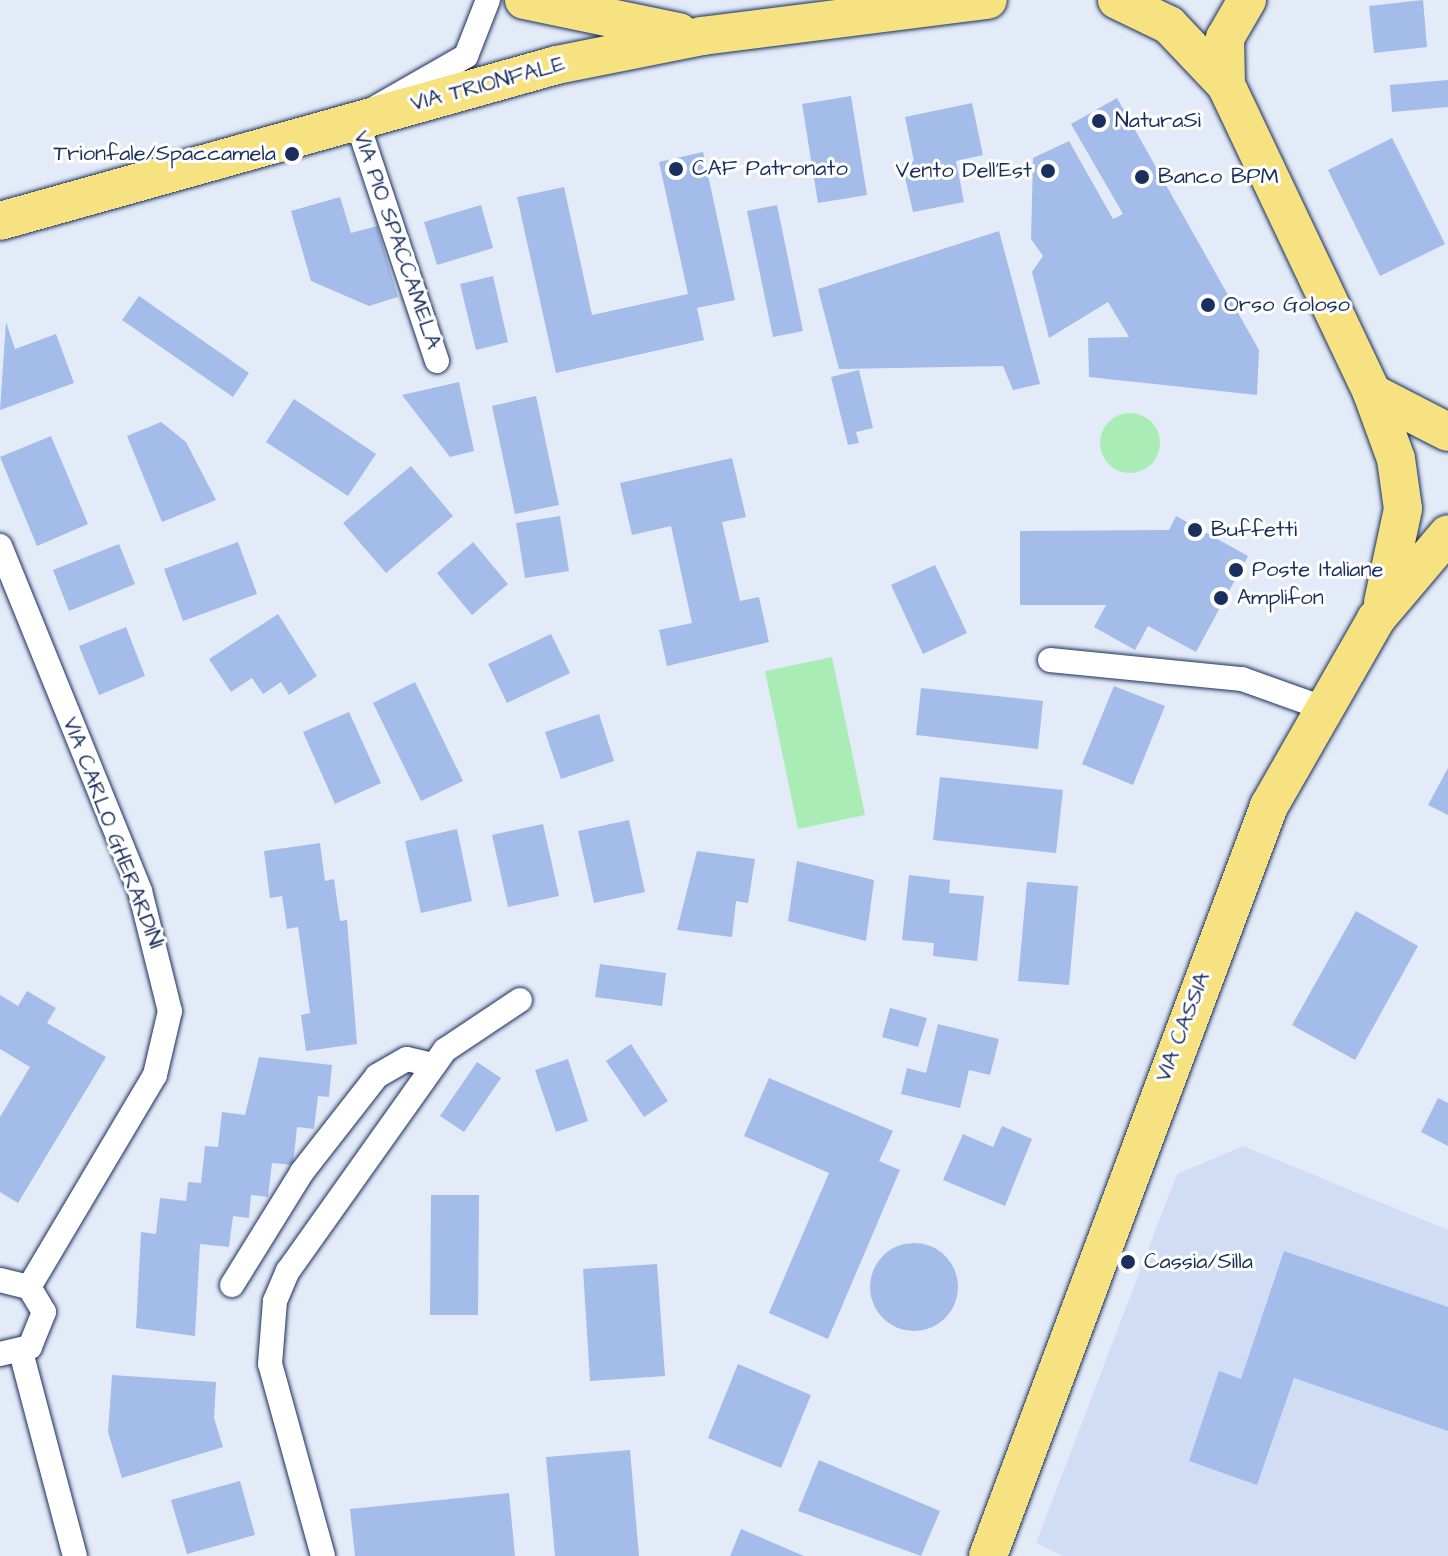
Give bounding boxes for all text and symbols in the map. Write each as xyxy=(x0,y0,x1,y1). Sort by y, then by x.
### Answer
street label: VIA TRIONFALE xyxy=(408,51,568,117)
place label: NaturaSì xyxy=(1115,108,1201,134)
marker: NaturaSì xyxy=(1090,112,1108,130)
street label: VIA PIO SPACCAMELA xyxy=(347,127,447,353)
place label: Trionfale/Spaccamela xyxy=(54,141,276,167)
marker: Trionfale/Spaccamela xyxy=(283,145,301,163)
place label: CAF Patronato xyxy=(692,156,848,182)
place label: Vento Dell'Est xyxy=(896,158,1032,184)
marker: CAF Patronato xyxy=(667,160,685,178)
marker: Vento Dell'Est xyxy=(1039,162,1057,180)
place label: Banco BPM xyxy=(1158,164,1279,190)
marker: Banco BPM xyxy=(1133,168,1151,186)
place label: Orso Goloso xyxy=(1224,292,1350,318)
marker: Orso Goloso xyxy=(1199,296,1217,314)
place label: Buffetti xyxy=(1211,517,1297,543)
marker: Buffetti xyxy=(1186,521,1204,539)
place label: Poste Italiane xyxy=(1252,557,1383,583)
marker: Poste Italiane xyxy=(1227,561,1245,579)
place label: Amplifon xyxy=(1237,585,1324,611)
marker: Amplifon xyxy=(1212,589,1230,607)
street label: VIA CARLO GHERARDINI xyxy=(57,713,169,953)
street label: VIA CASSIA xyxy=(1150,968,1216,1086)
place label: Cassia/Silla xyxy=(1144,1249,1253,1275)
marker: Cassia/Silla xyxy=(1119,1253,1137,1271)

